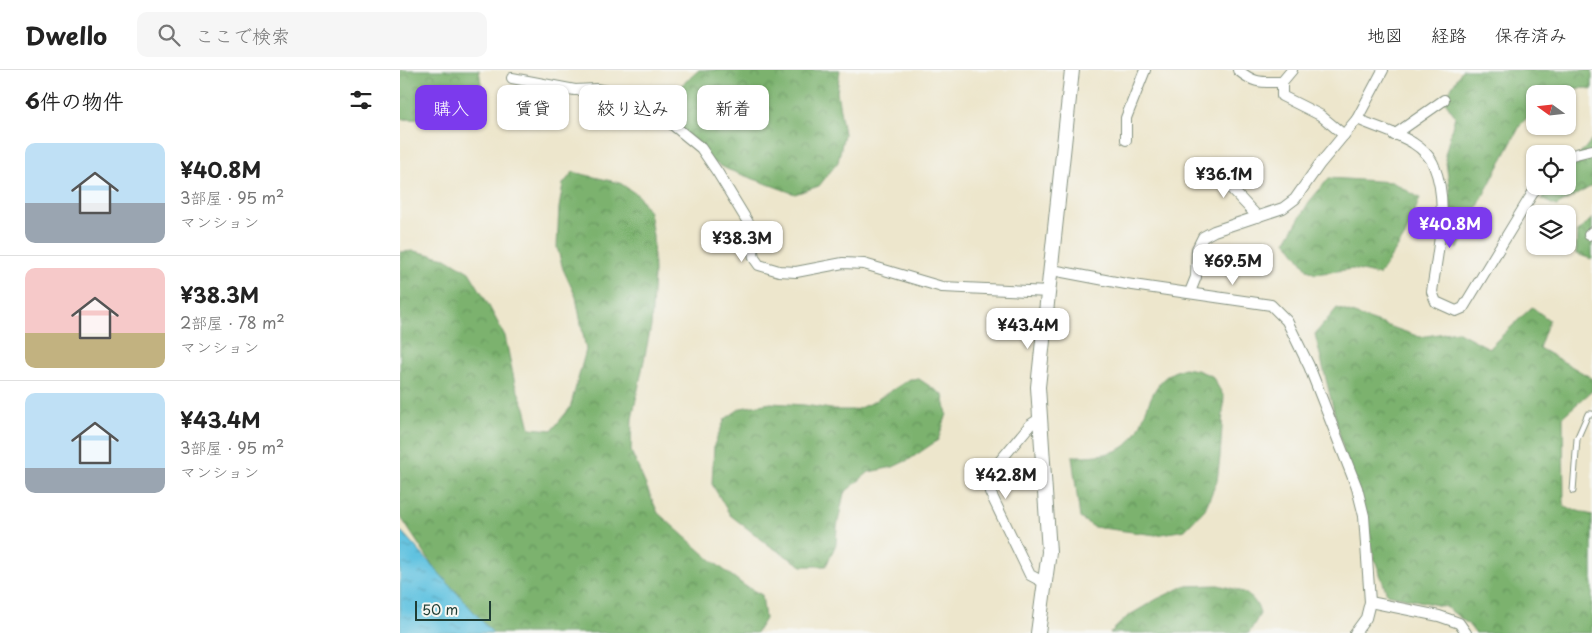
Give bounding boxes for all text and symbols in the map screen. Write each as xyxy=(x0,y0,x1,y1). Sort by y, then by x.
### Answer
search box xyxy=(137,12,487,57)
text: Dwello xyxy=(25,17,107,53)
icon: search xyxy=(155,21,183,49)
text: ここで検索 xyxy=(195,21,290,49)
text: 地図 xyxy=(1367,21,1403,48)
text: 経路 xyxy=(1431,21,1467,48)
text: 保存済み xyxy=(1495,21,1567,48)
text: 6件の物件 xyxy=(25,84,124,116)
chip: 購入 xyxy=(415,85,487,130)
chip: 賃貸 xyxy=(497,85,569,130)
chip: 絞り込み xyxy=(579,85,687,130)
chip: 新着 xyxy=(697,85,769,130)
north arrow xyxy=(1526,85,1576,135)
map controls xyxy=(1526,85,1576,255)
icon: filters xyxy=(347,86,375,114)
button: locate xyxy=(1526,145,1576,195)
text: ¥40.8M xyxy=(180,153,261,185)
pin: ¥36.1M xyxy=(1183,156,1265,199)
text: ¥36.1M xyxy=(1195,161,1253,185)
icon: home xyxy=(65,163,125,223)
text: 3部屋 · 95 m² xyxy=(180,185,284,209)
button: layers xyxy=(1526,205,1576,255)
pin: ¥40.8M xyxy=(1409,206,1491,249)
text: マンション xyxy=(180,209,259,233)
text: ¥40.8M xyxy=(1419,211,1481,235)
pin: ¥38.3M xyxy=(701,220,783,263)
text: ¥38.3M xyxy=(712,225,772,249)
pin: ¥69.5M xyxy=(1192,244,1274,286)
text: ¥69.5M xyxy=(1204,248,1262,272)
text: ¥38.3M xyxy=(180,278,259,310)
icon: home xyxy=(65,288,125,348)
pin: ¥43.4M xyxy=(987,308,1069,350)
text: 2部屋 · 78 m² xyxy=(180,310,285,334)
text: ¥43.4M xyxy=(997,312,1059,336)
text: マンション xyxy=(180,334,259,358)
text: ¥43.4M xyxy=(180,403,260,435)
icon: home xyxy=(65,413,125,473)
text: 3部屋 · 95 m² xyxy=(180,435,284,459)
pin: ¥42.8M xyxy=(965,458,1047,500)
text: マンション xyxy=(180,459,259,483)
text: ¥42.8M xyxy=(975,462,1037,486)
scale bar xyxy=(415,598,491,621)
text: 50 m xyxy=(422,599,458,620)

